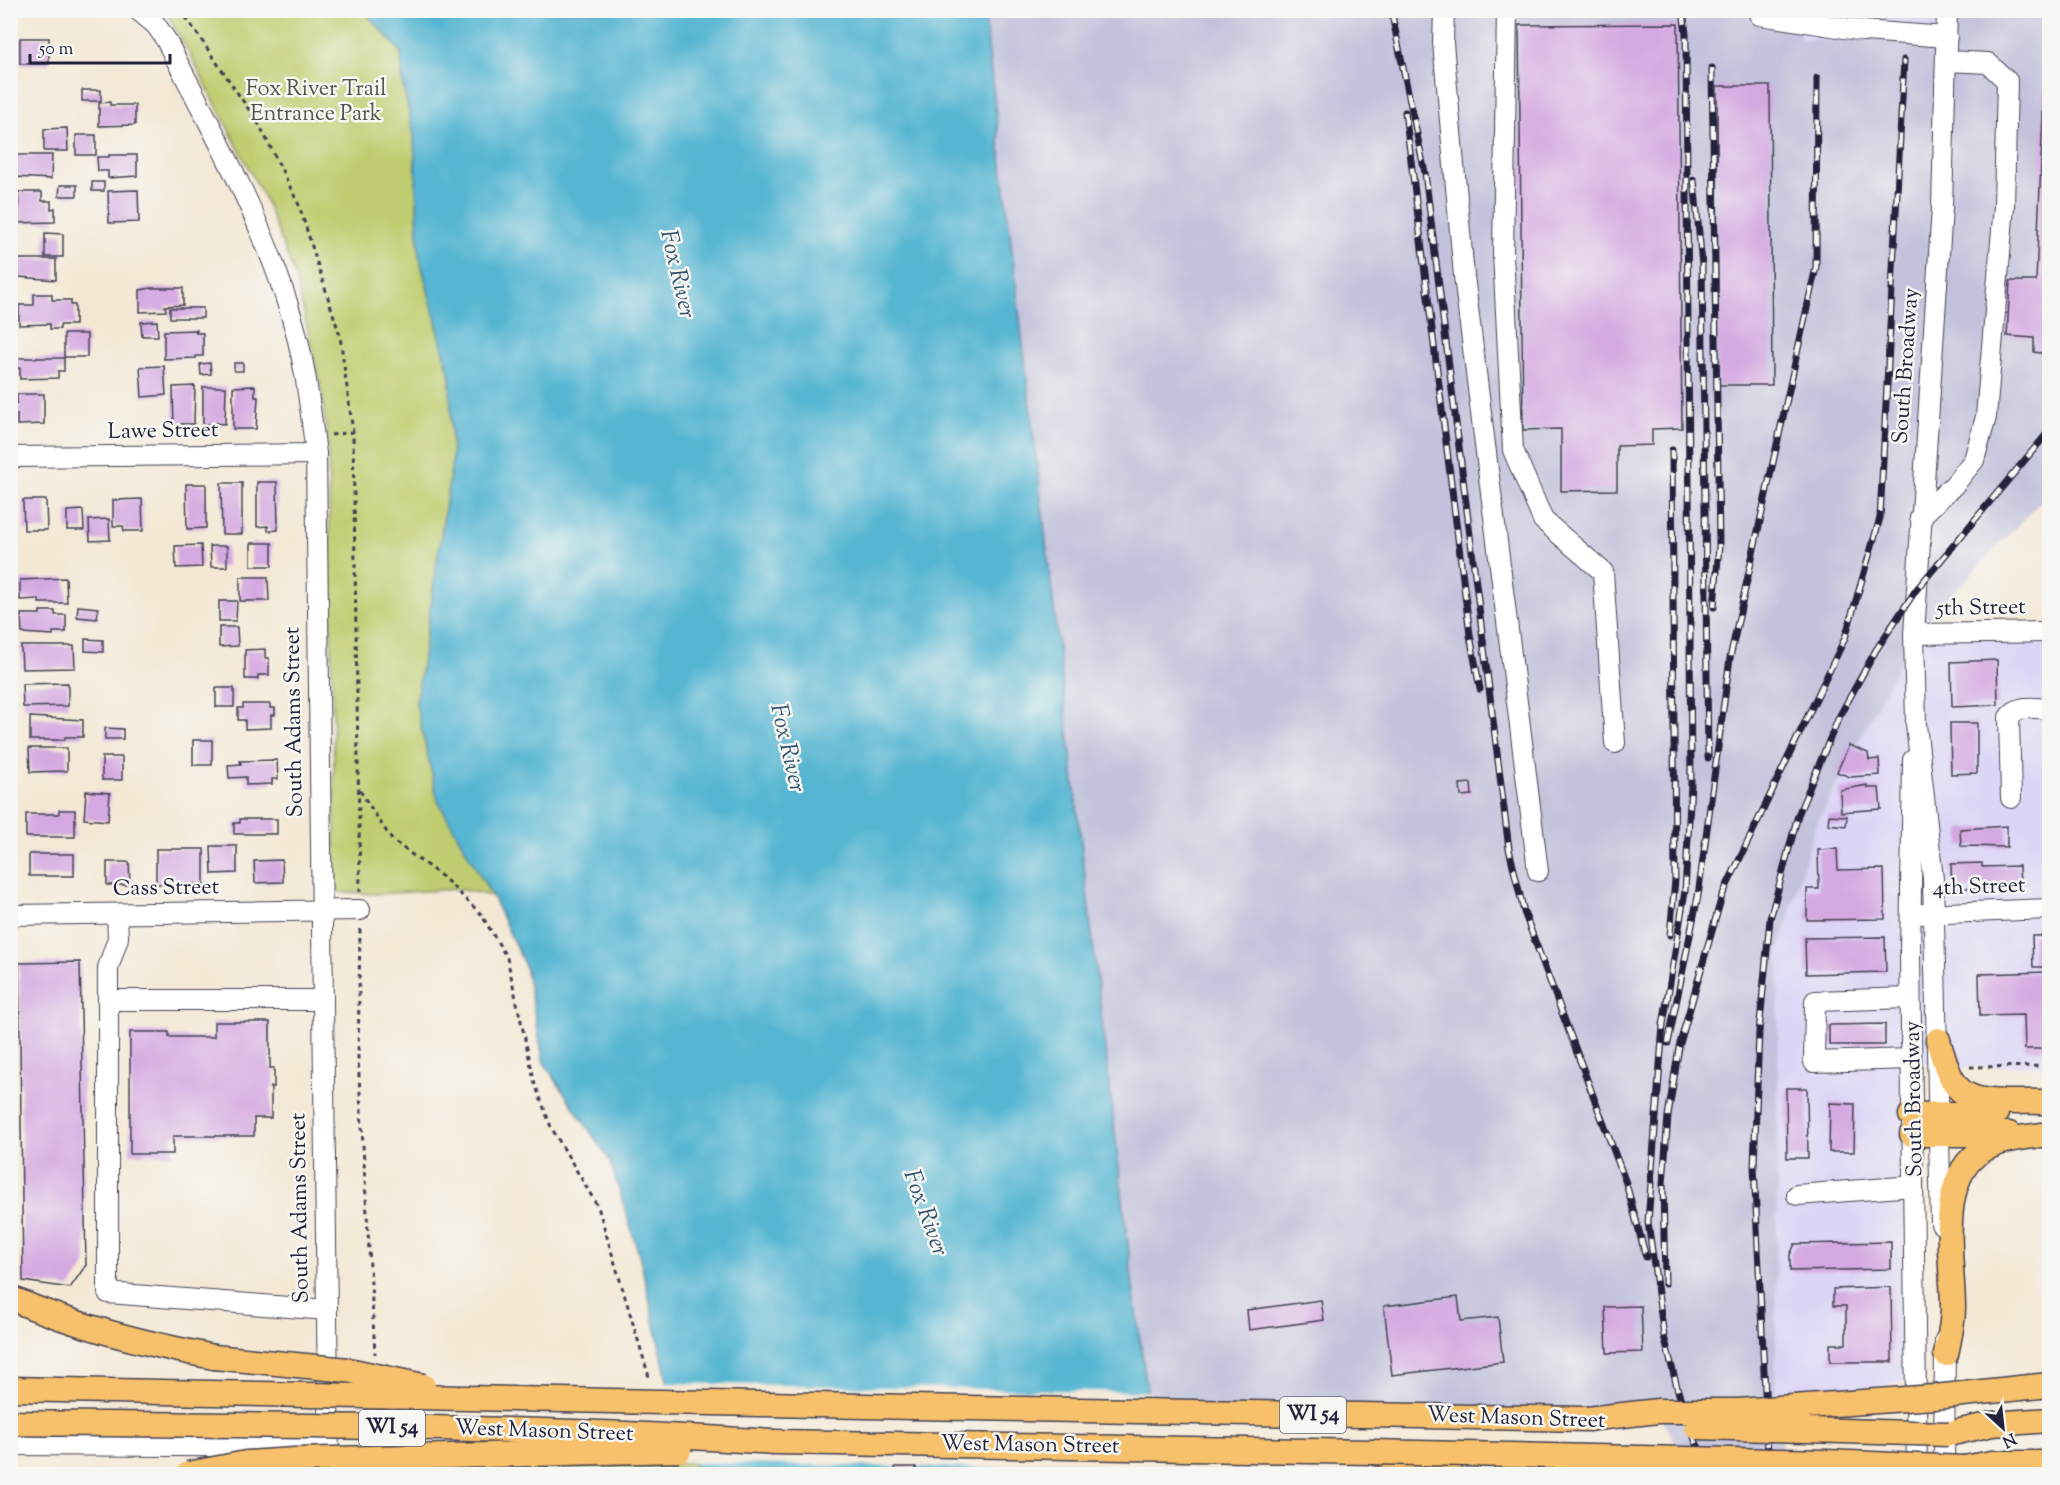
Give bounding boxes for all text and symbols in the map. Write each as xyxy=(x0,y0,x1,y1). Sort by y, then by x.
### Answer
scale bar xyxy=(30,27,170,65)
text: 50 m xyxy=(38,37,74,63)
park label: Fox River Trail Entrance Park xyxy=(246,74,386,131)
water label: Fox River xyxy=(650,226,704,322)
street label: South Broadway xyxy=(1886,287,1928,445)
street label: Lawe Street xyxy=(107,415,219,449)
street label: 5th Street xyxy=(1934,592,2026,626)
street label: South Adams Street xyxy=(277,626,313,818)
water label: Fox River xyxy=(760,700,814,796)
street label: 4th Street xyxy=(1932,870,2026,906)
street label: Cass Street xyxy=(113,872,220,906)
street label: South Broadway xyxy=(1898,1021,1932,1177)
street label: South Adams Street xyxy=(283,1112,319,1304)
water label: Fox River xyxy=(894,1165,957,1262)
road number: WI 54 xyxy=(1280,1397,1346,1433)
north arrow xyxy=(1973,1398,2033,1458)
street label: West Mason Street xyxy=(1426,1400,1606,1438)
road number: WI 54 xyxy=(359,1410,425,1446)
street label: West Mason Street xyxy=(454,1413,634,1451)
text: N xyxy=(1998,1426,2020,1452)
street label: West Mason Street xyxy=(940,1428,1120,1464)

